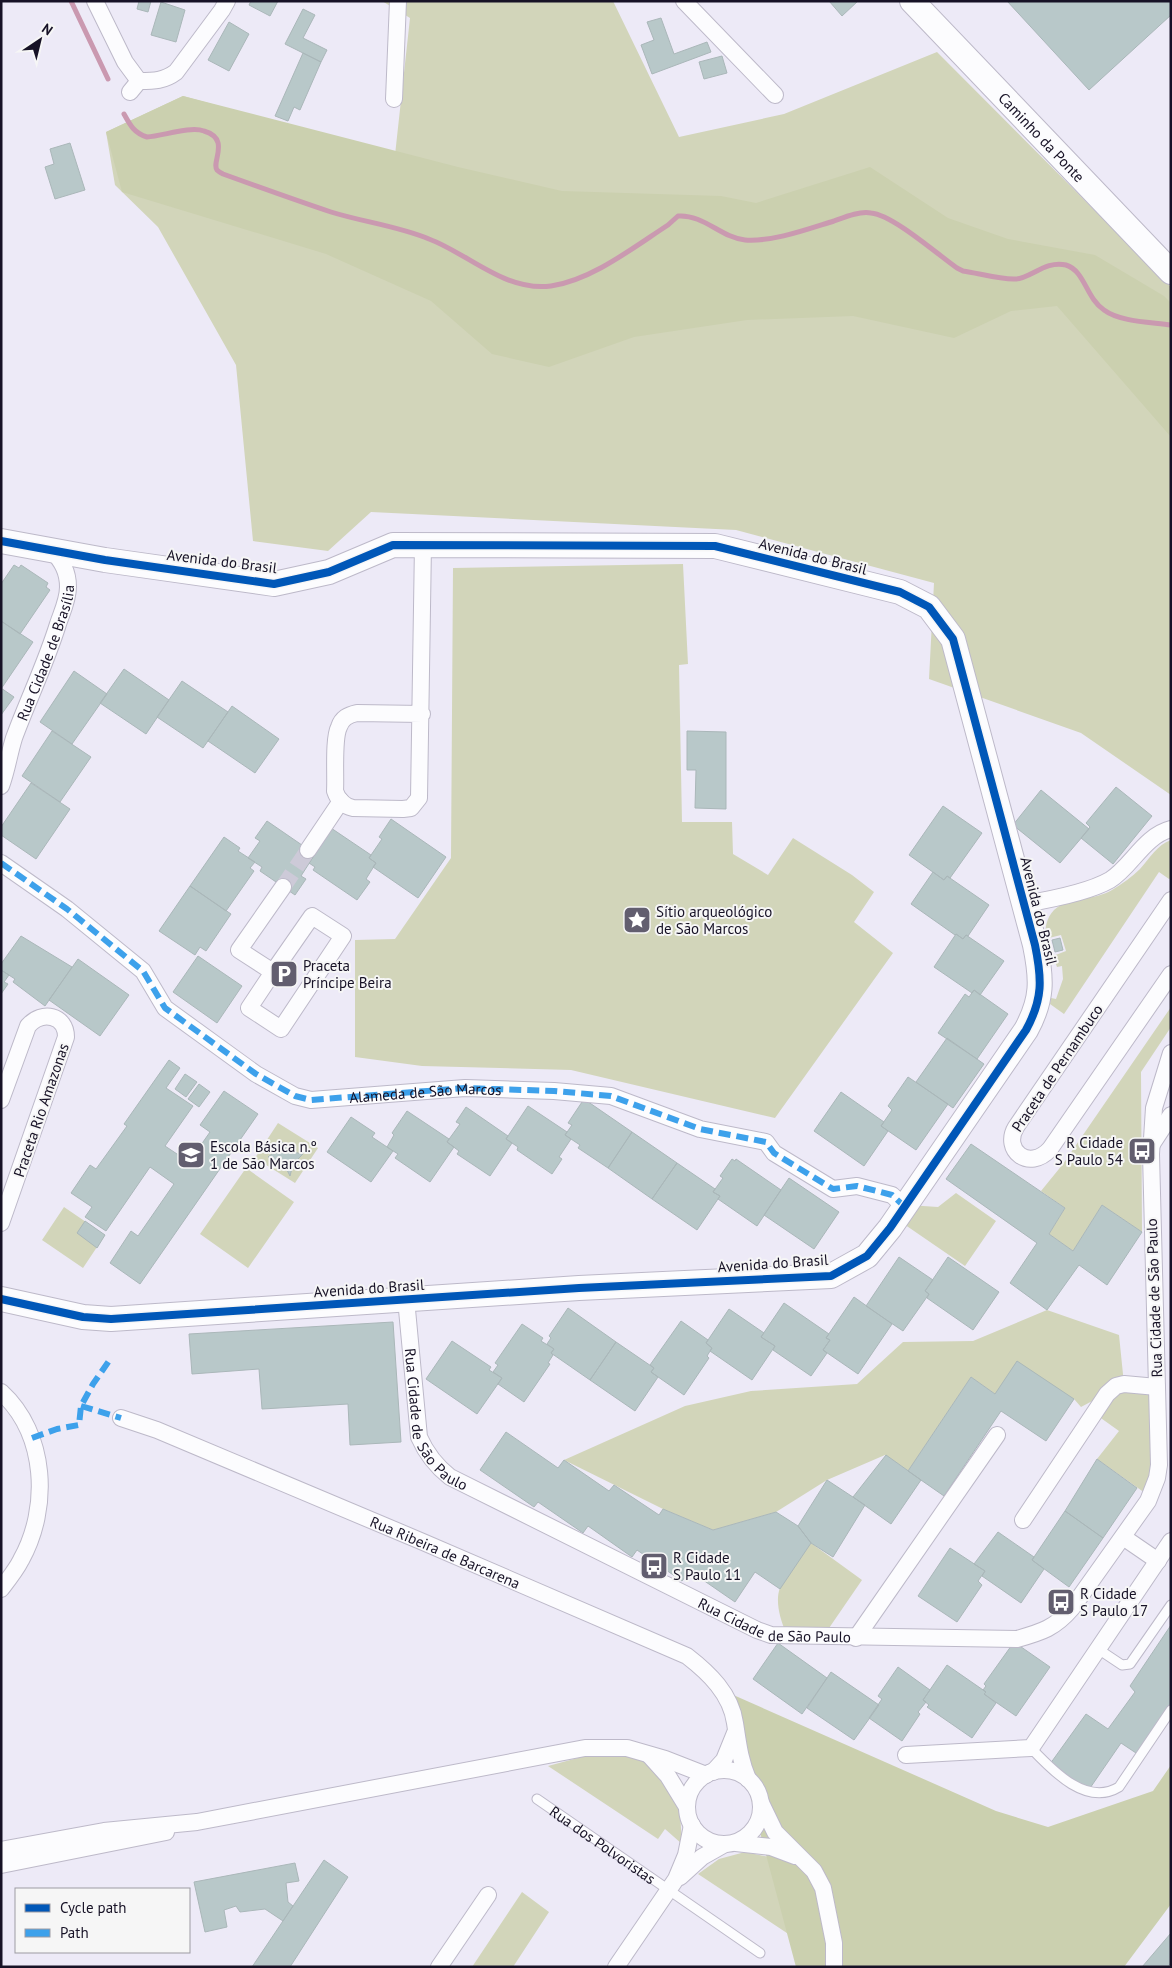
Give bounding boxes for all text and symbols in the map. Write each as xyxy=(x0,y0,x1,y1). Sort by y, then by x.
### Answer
north arrow xyxy=(15,15,65,65)
text: N xyxy=(39,19,56,39)
street label: Caminho da Ponte xyxy=(995,88,1089,186)
street label: Avenida do Brasil xyxy=(757,533,870,579)
street label: Avenida do Brasil xyxy=(166,545,279,577)
street label: Rua Cidade de Brasília xyxy=(12,584,78,723)
street label: Avenida do Brasil xyxy=(1016,855,1062,968)
place label: Sítio arqueológico de São Marcos xyxy=(656,902,772,938)
place icon: Sítio arqueológico de São Marcos xyxy=(622,905,652,935)
place label: Praceta Príncipe Beira xyxy=(303,956,392,992)
parking icon: Praceta Príncipe Beira xyxy=(269,959,299,989)
street label: Praceta de Pernambuco xyxy=(1007,1001,1107,1135)
street label: Praceta Rio Amazonas xyxy=(9,1041,73,1179)
street label: Alameda de São Marcos xyxy=(349,1078,502,1106)
place label: R Cidade S Paulo 54 xyxy=(1055,1133,1123,1169)
bus stop icon: R Cidade S Paulo 54 xyxy=(1127,1136,1157,1166)
place label: Escola Básica n.º 1 de São Marcos xyxy=(210,1137,317,1173)
school or university icon: Escola Básica n.º 1 de São Marcos xyxy=(176,1140,206,1170)
street label: Rua Cidade de São Paulo xyxy=(1142,1218,1166,1378)
street label: Avenida do Brasil xyxy=(717,1250,830,1276)
street label: Avenida do Brasil xyxy=(313,1275,426,1301)
street label: Rua Cidade de São Paulo xyxy=(401,1347,471,1494)
street label: Rua Ribeira de Barcarena xyxy=(367,1511,523,1592)
place label: R Cidade S Paulo 11 xyxy=(673,1548,741,1584)
bus stop icon: R Cidade S Paulo 11 xyxy=(639,1551,669,1581)
place label: R Cidade S Paulo 17 xyxy=(1080,1584,1148,1620)
bus stop icon: R Cidade S Paulo 17 xyxy=(1046,1587,1076,1617)
street label: Rua Cidade de São Paulo xyxy=(695,1593,851,1646)
street label: Rua dos Polvoristas xyxy=(546,1801,659,1888)
legend xyxy=(15,1888,190,1953)
text: Cycle path xyxy=(60,1898,126,1917)
text: Path xyxy=(60,1923,89,1942)

